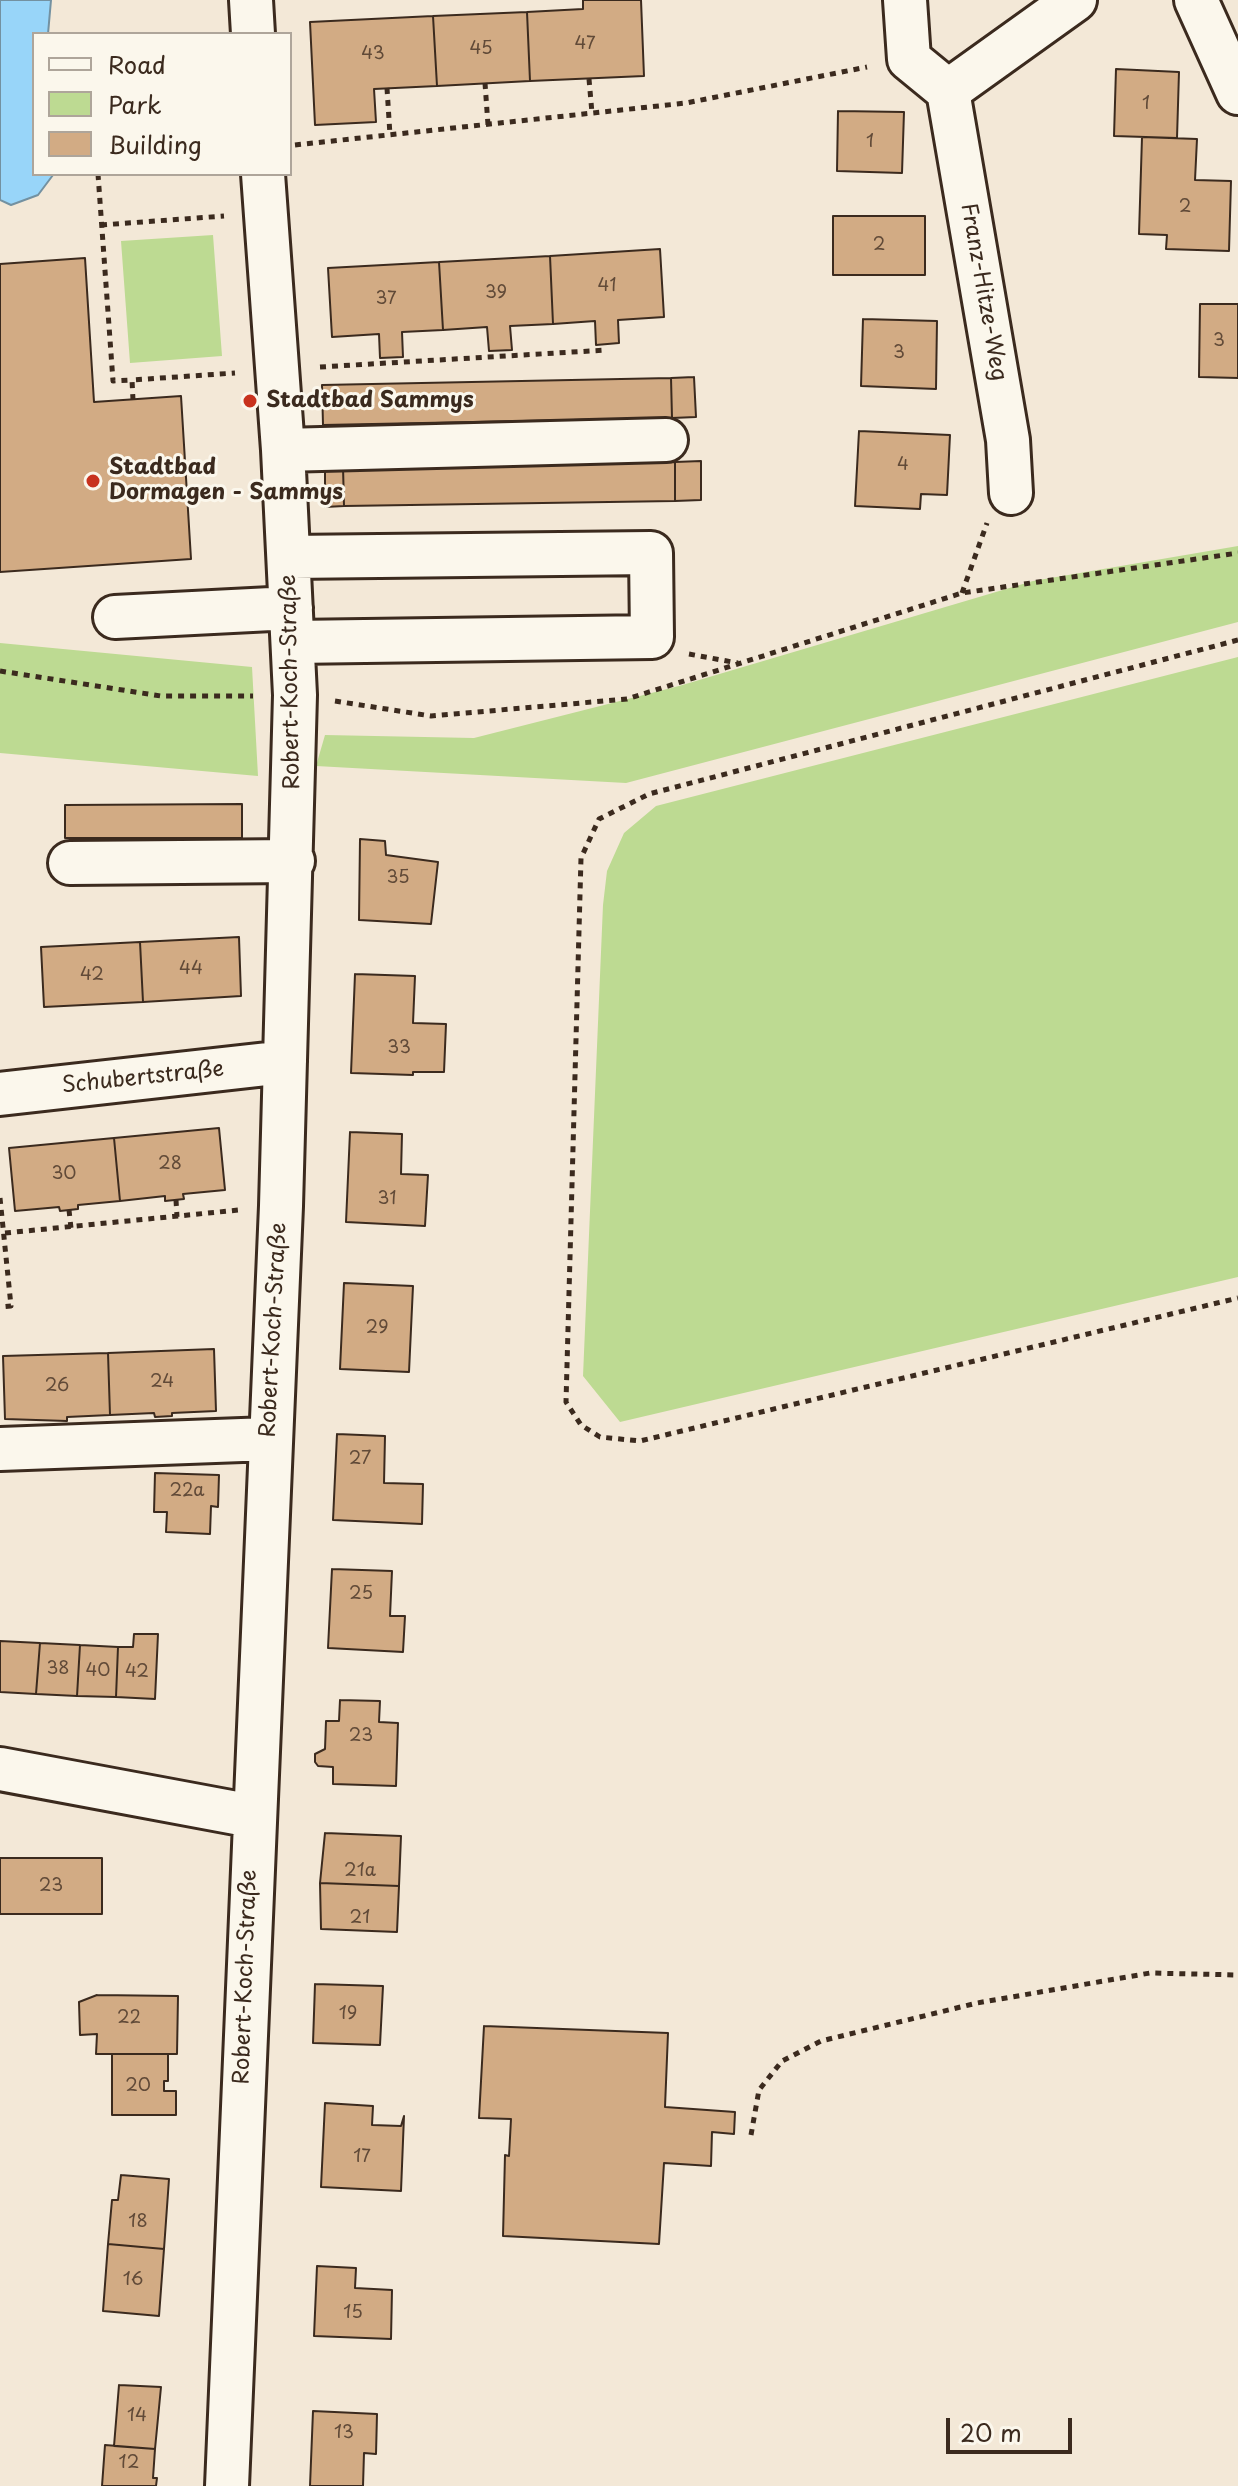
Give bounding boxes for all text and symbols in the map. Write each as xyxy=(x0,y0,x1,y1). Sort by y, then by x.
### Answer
legend xyxy=(32,32,292,176)
house number: 47 xyxy=(574,33,596,55)
house number: 45 xyxy=(470,38,492,60)
house number: 43 xyxy=(361,43,385,65)
text: Road xyxy=(108,46,166,82)
text: Park xyxy=(108,86,162,122)
house number: 1 xyxy=(1142,93,1150,115)
text: Building xyxy=(108,126,202,162)
house number: 1 xyxy=(866,131,874,153)
house number: 2 xyxy=(1179,196,1191,218)
street label: Franz-Hitze-Weg xyxy=(954,201,1012,383)
house number: 2 xyxy=(873,234,885,256)
house number: 41 xyxy=(598,275,616,297)
house number: 39 xyxy=(485,282,507,304)
house number: 37 xyxy=(375,288,397,310)
house number: 3 xyxy=(1213,330,1225,352)
house number: 3 xyxy=(893,342,905,364)
place label: Stadtbad Sammys xyxy=(266,388,474,414)
marker: Stadtbad Sammys xyxy=(241,392,259,410)
house number: 4 xyxy=(897,454,909,476)
place label: Stadtbad Dormagen - Sammys xyxy=(109,455,343,506)
marker: Stadtbad Dormagen - Sammys xyxy=(84,472,102,490)
street label: Robert-Koch-Straße xyxy=(276,574,306,790)
house number: 35 xyxy=(386,867,410,889)
house number: 44 xyxy=(179,958,203,980)
house number: 42 xyxy=(80,964,104,986)
house number: 33 xyxy=(387,1037,411,1059)
street label: Schubertstraße xyxy=(61,1056,225,1100)
house number: 28 xyxy=(158,1153,182,1175)
house number: 30 xyxy=(51,1163,77,1185)
house number: 31 xyxy=(378,1188,396,1210)
street label: Robert-Koch-Straße xyxy=(255,1222,293,1438)
house number: 29 xyxy=(366,1317,388,1339)
house number: 24 xyxy=(150,1371,174,1393)
house number: 26 xyxy=(45,1375,69,1397)
house number: 27 xyxy=(349,1448,371,1470)
house number: 22a xyxy=(169,1480,205,1502)
house number: 25 xyxy=(349,1583,373,1605)
house number: 38 xyxy=(46,1658,70,1680)
house number: 40 xyxy=(85,1660,111,1682)
house number: 42 xyxy=(125,1661,149,1683)
house number: 23 xyxy=(349,1725,373,1747)
house number: 21a xyxy=(344,1860,376,1882)
street label: Robert-Koch-Straße xyxy=(229,1869,263,2085)
house number: 23 xyxy=(39,1875,63,1897)
house number: 21 xyxy=(350,1907,370,1929)
house number: 19 xyxy=(339,2003,357,2025)
house number: 22 xyxy=(117,2007,141,2029)
house number: 20 xyxy=(125,2075,151,2097)
house number: 17 xyxy=(353,2146,371,2168)
house number: 18 xyxy=(128,2211,148,2233)
house number: 16 xyxy=(123,2269,143,2291)
house number: 15 xyxy=(343,2302,363,2324)
scale bar xyxy=(950,2402,1076,2452)
house number: 14 xyxy=(127,2405,147,2427)
text: 20 m xyxy=(960,2414,1022,2450)
house number: 13 xyxy=(334,2422,354,2444)
house number: 12 xyxy=(119,2452,139,2474)

